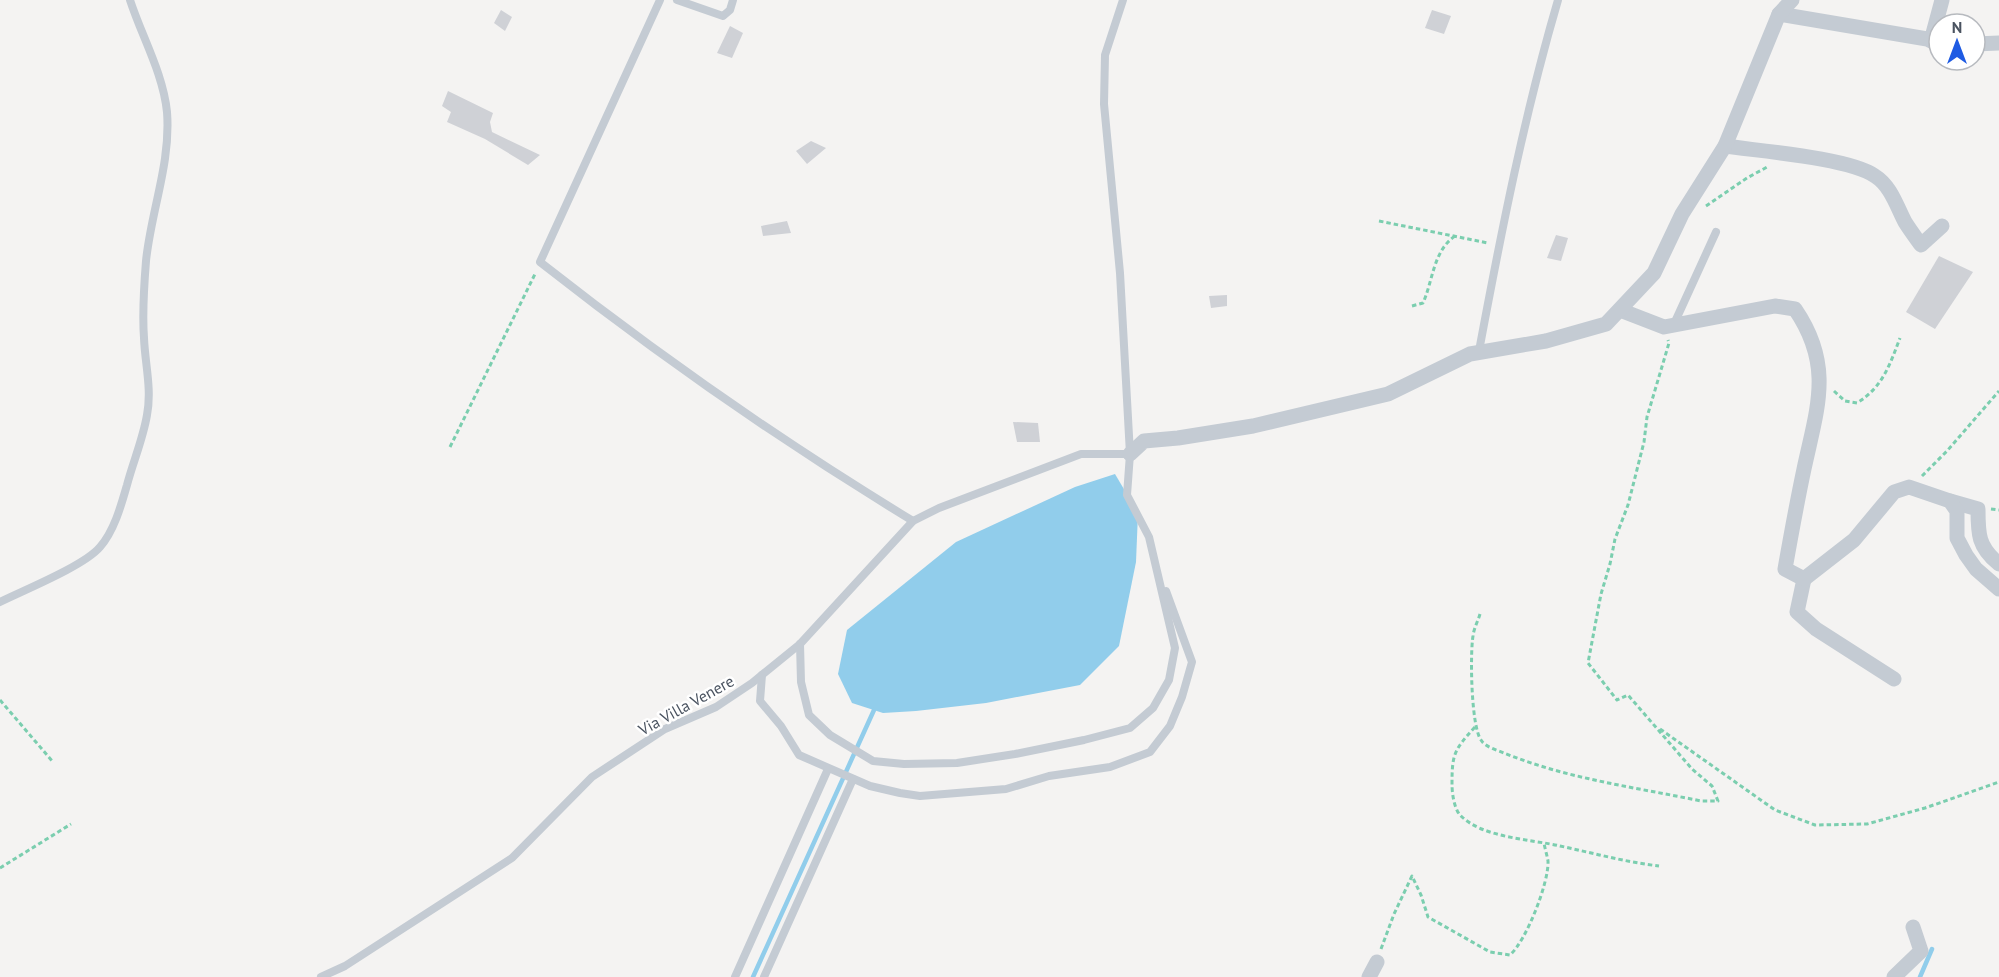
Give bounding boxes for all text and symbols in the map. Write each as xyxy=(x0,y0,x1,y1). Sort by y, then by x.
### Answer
north arrow xyxy=(1927,12,1987,72)
text: N xyxy=(1952,17,1962,37)
street label: Via Villa Venere xyxy=(634,670,737,740)

